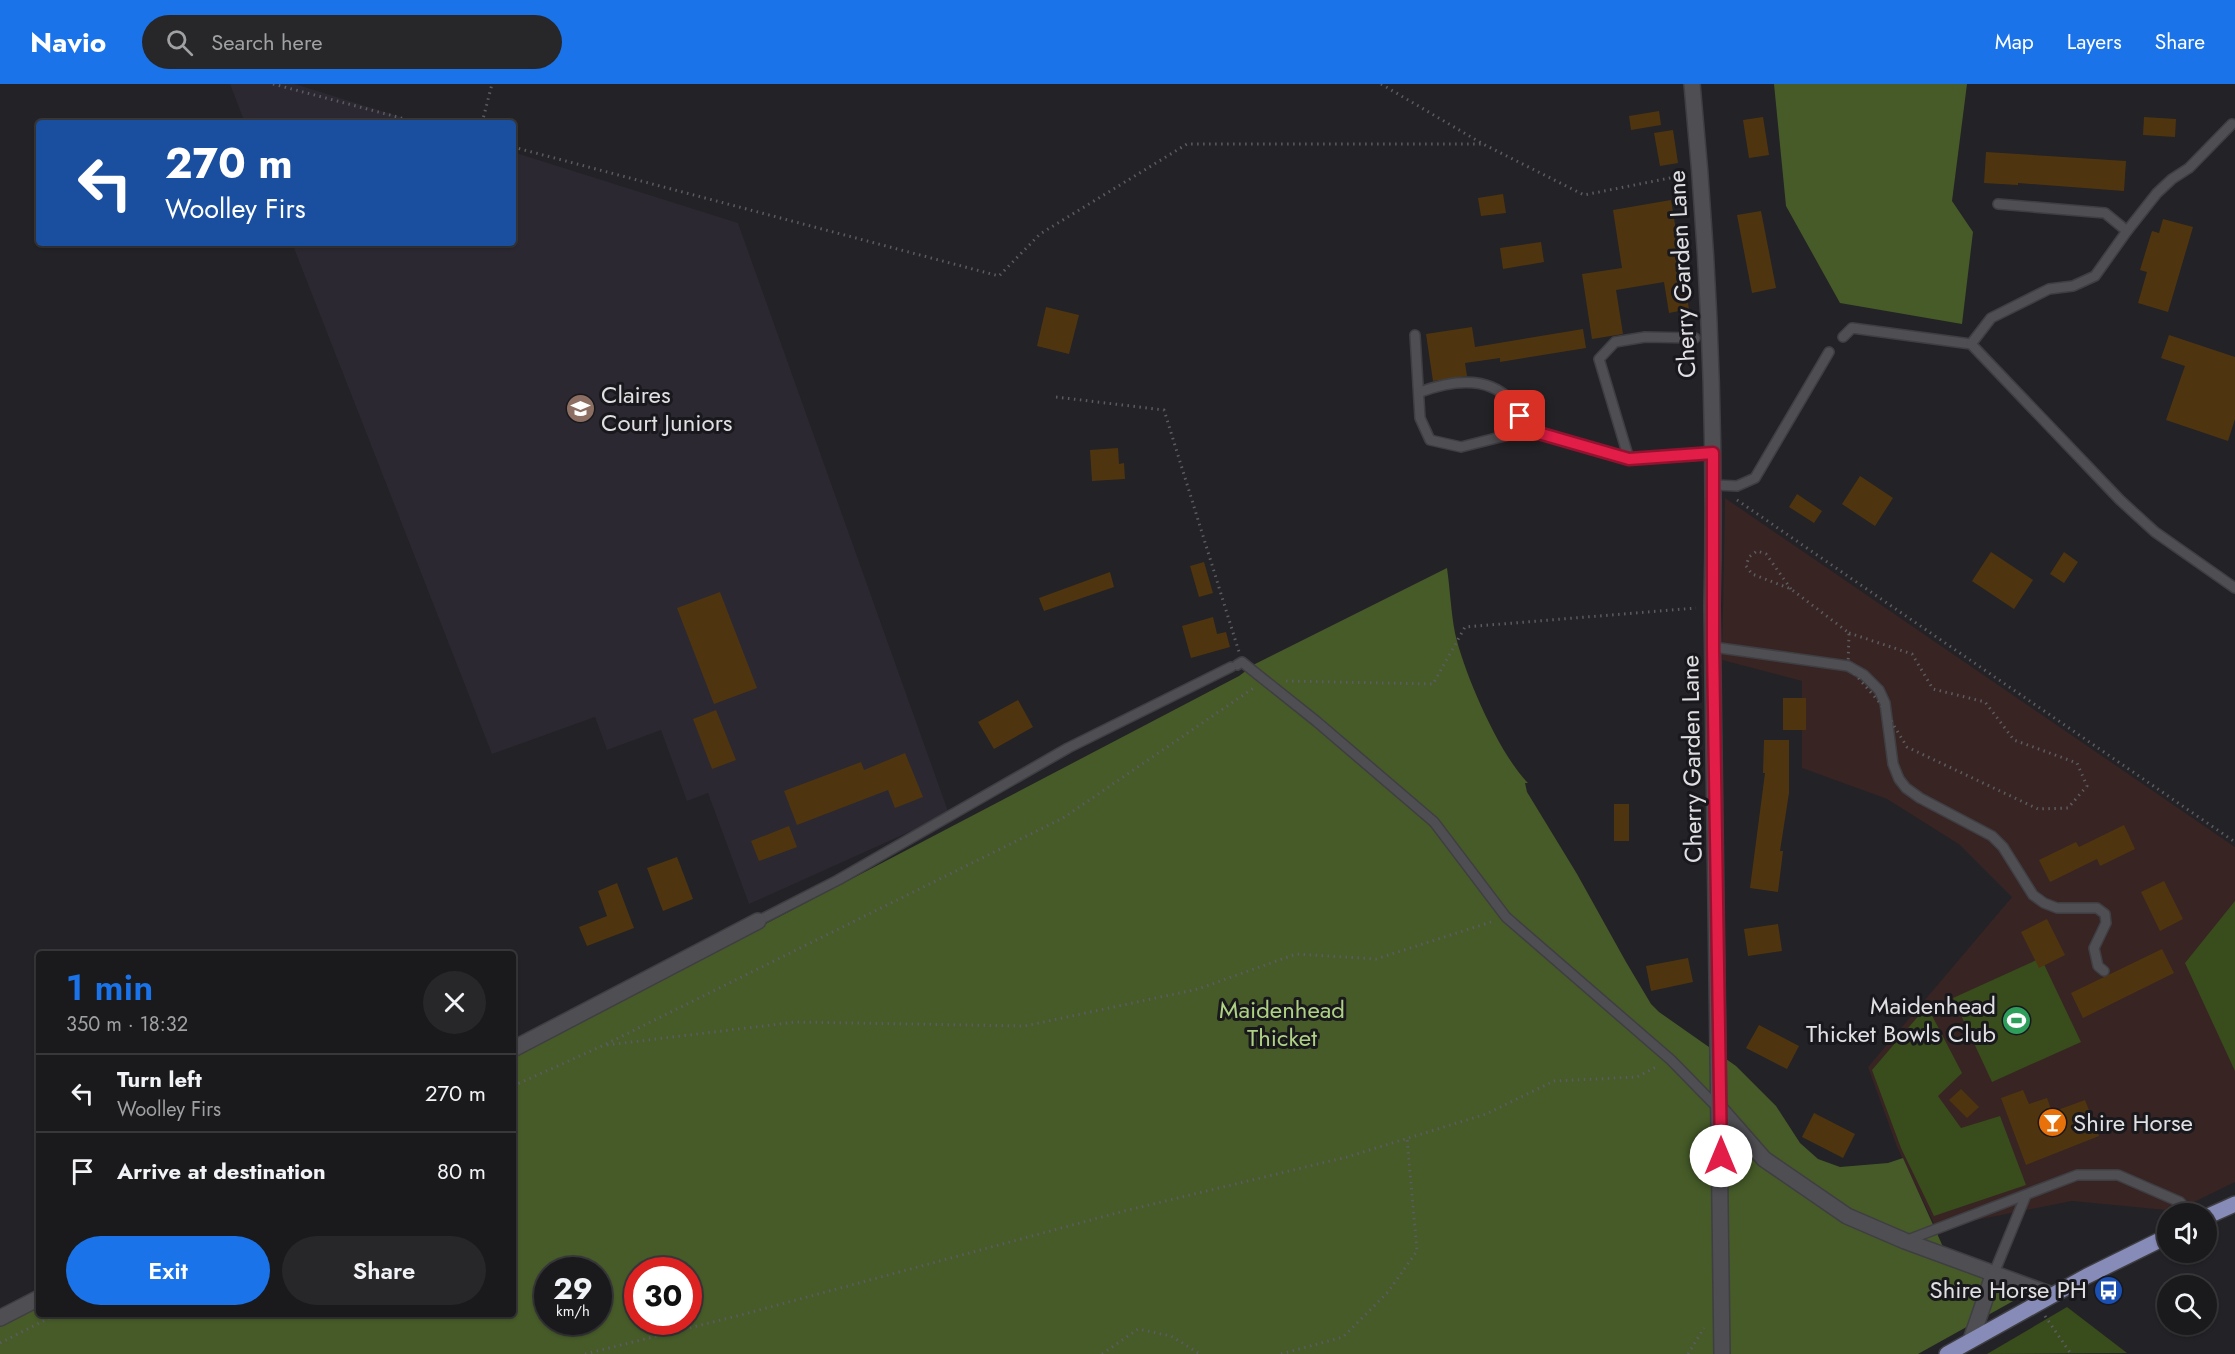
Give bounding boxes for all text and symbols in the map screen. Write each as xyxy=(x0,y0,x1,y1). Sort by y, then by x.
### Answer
search box xyxy=(142,15,562,69)
text: Navio xyxy=(30,22,106,63)
icon: search xyxy=(163,26,196,59)
text: Search here xyxy=(211,26,322,58)
text: Map xyxy=(1995,27,2034,57)
text: Layers xyxy=(2067,27,2122,57)
text: Share xyxy=(2155,27,2205,57)
text: 270 m xyxy=(165,133,293,194)
icon: left xyxy=(66,144,144,222)
street label: Cherry Garden Lane xyxy=(1659,169,1704,379)
text: Woolley Firs xyxy=(165,189,306,228)
place label: Claires Court Juniors xyxy=(601,377,733,440)
pin xyxy=(1494,390,1545,441)
school or university icon: Claires Court Juniors xyxy=(564,393,596,425)
icon: arrive xyxy=(1503,399,1536,432)
street label: Cherry Garden Lane xyxy=(1672,655,1711,863)
text: 1 min xyxy=(66,961,153,1013)
button: close xyxy=(423,971,486,1034)
place label: Maidenhead Thicket Bowls Club xyxy=(1806,988,1996,1051)
park label: Maidenhead Thicket xyxy=(1219,992,1345,1055)
sports icon: Maidenhead Thicket Bowls Club xyxy=(2001,1004,2033,1036)
text: 350 m · 18:32 xyxy=(66,1010,188,1039)
text: Turn left xyxy=(117,1063,202,1095)
icon: left xyxy=(66,1077,99,1110)
text: 270 m xyxy=(425,1077,486,1109)
text: Woolley Firs xyxy=(117,1095,221,1124)
place label: Shire Horse xyxy=(2073,1105,2193,1140)
bar icon: Shire Horse xyxy=(2036,1107,2068,1139)
position arrow xyxy=(1689,1124,1753,1188)
icon: arrive xyxy=(66,1155,99,1188)
text: Arrive at destination xyxy=(117,1155,326,1187)
text: 80 m xyxy=(437,1155,486,1187)
map controls xyxy=(2157,1203,2217,1335)
button: sound xyxy=(2157,1203,2217,1263)
button: Exit xyxy=(66,1236,270,1305)
button: Share xyxy=(282,1236,486,1305)
speed limit sign: 30 xyxy=(624,1257,702,1335)
text: 29 xyxy=(553,1267,593,1310)
place label: Shire Horse PH xyxy=(1930,1272,2087,1307)
bus stop icon: Shire Horse PH xyxy=(2092,1274,2124,1306)
button: search xyxy=(2157,1275,2217,1335)
text: km/h xyxy=(556,1300,590,1322)

